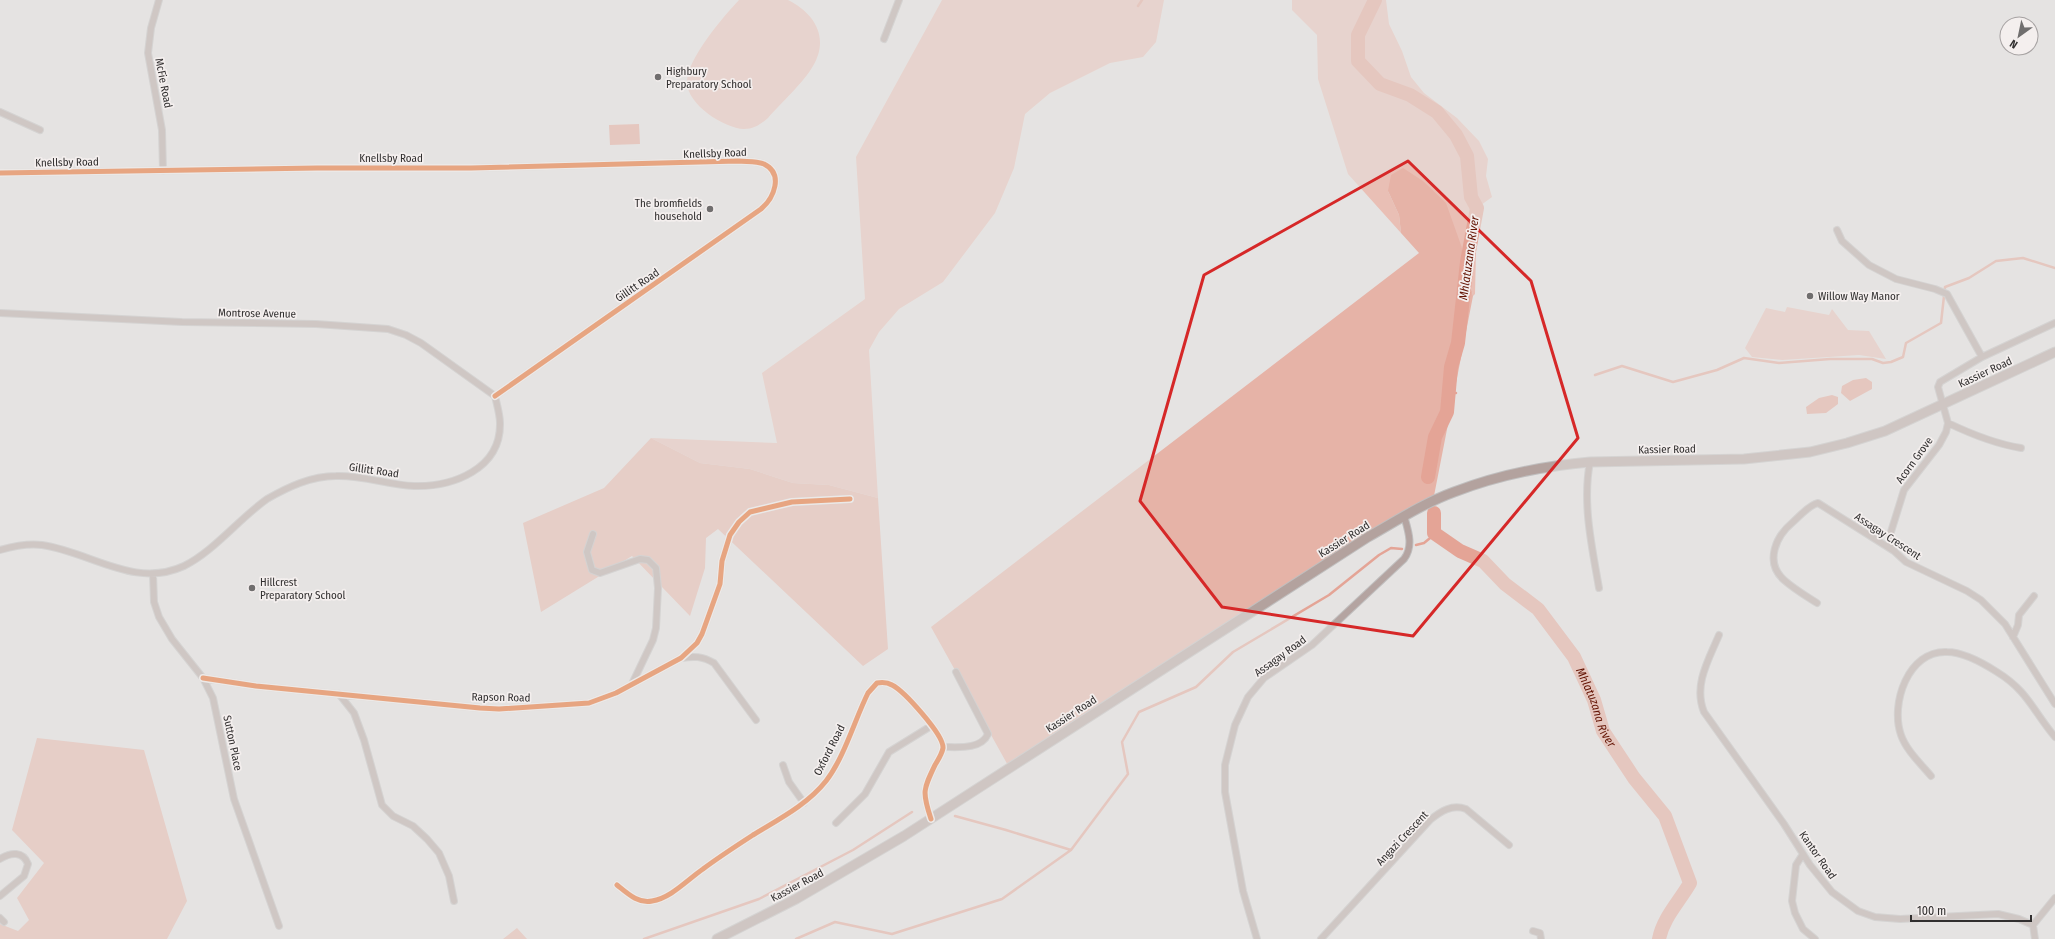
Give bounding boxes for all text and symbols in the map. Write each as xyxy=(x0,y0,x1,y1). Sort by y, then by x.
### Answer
north arrow xyxy=(1999,16,2039,56)
text: N xyxy=(2008,37,2020,51)
street label: McFie Road xyxy=(152,57,175,109)
place label: Highbury Preparatory School xyxy=(666,65,752,91)
marker: Highbury Preparatory School xyxy=(653,72,663,82)
street label: Knellsby Road xyxy=(683,146,747,161)
street label: Knellsby Road xyxy=(359,152,423,165)
street label: Knellsby Road xyxy=(35,155,99,170)
place label: The bromfields household xyxy=(635,197,702,223)
marker: The bromfields household xyxy=(705,204,715,214)
water label: Mhlatuzana River xyxy=(1456,214,1482,301)
street label: Gillitt Road xyxy=(613,266,662,305)
place label: Willow Way Manor xyxy=(1818,290,1900,303)
marker: Willow Way Manor xyxy=(1805,291,1815,301)
street label: Montrose Avenue xyxy=(218,306,296,321)
street label: Kassier Road xyxy=(1956,354,2014,391)
street label: Acorn Grove xyxy=(1893,435,1936,486)
street label: Kassier Road xyxy=(1638,442,1696,457)
street label: Gillitt Road xyxy=(348,461,400,480)
street label: Assagay Crescent xyxy=(1852,510,1924,563)
street label: Kassier Road xyxy=(1316,519,1372,560)
place label: Hillcrest Preparatory School xyxy=(260,576,346,602)
marker: Hillcrest Preparatory School xyxy=(247,583,257,593)
street label: Assagay Road xyxy=(1252,633,1309,680)
water label: Mhlatuzana River xyxy=(1573,665,1619,750)
street label: Rapson Road xyxy=(471,690,530,705)
street label: Kassier Road xyxy=(1044,693,1099,736)
street label: Sutton Place xyxy=(220,714,245,772)
street label: Oxford Road xyxy=(811,723,848,778)
street label: Angazi Crescent xyxy=(1374,808,1431,868)
street label: Kantor Road xyxy=(1796,829,1839,882)
street label: Kassier Road xyxy=(769,866,826,905)
scale bar xyxy=(1911,897,2031,923)
text: 100 m xyxy=(1917,904,1946,918)

